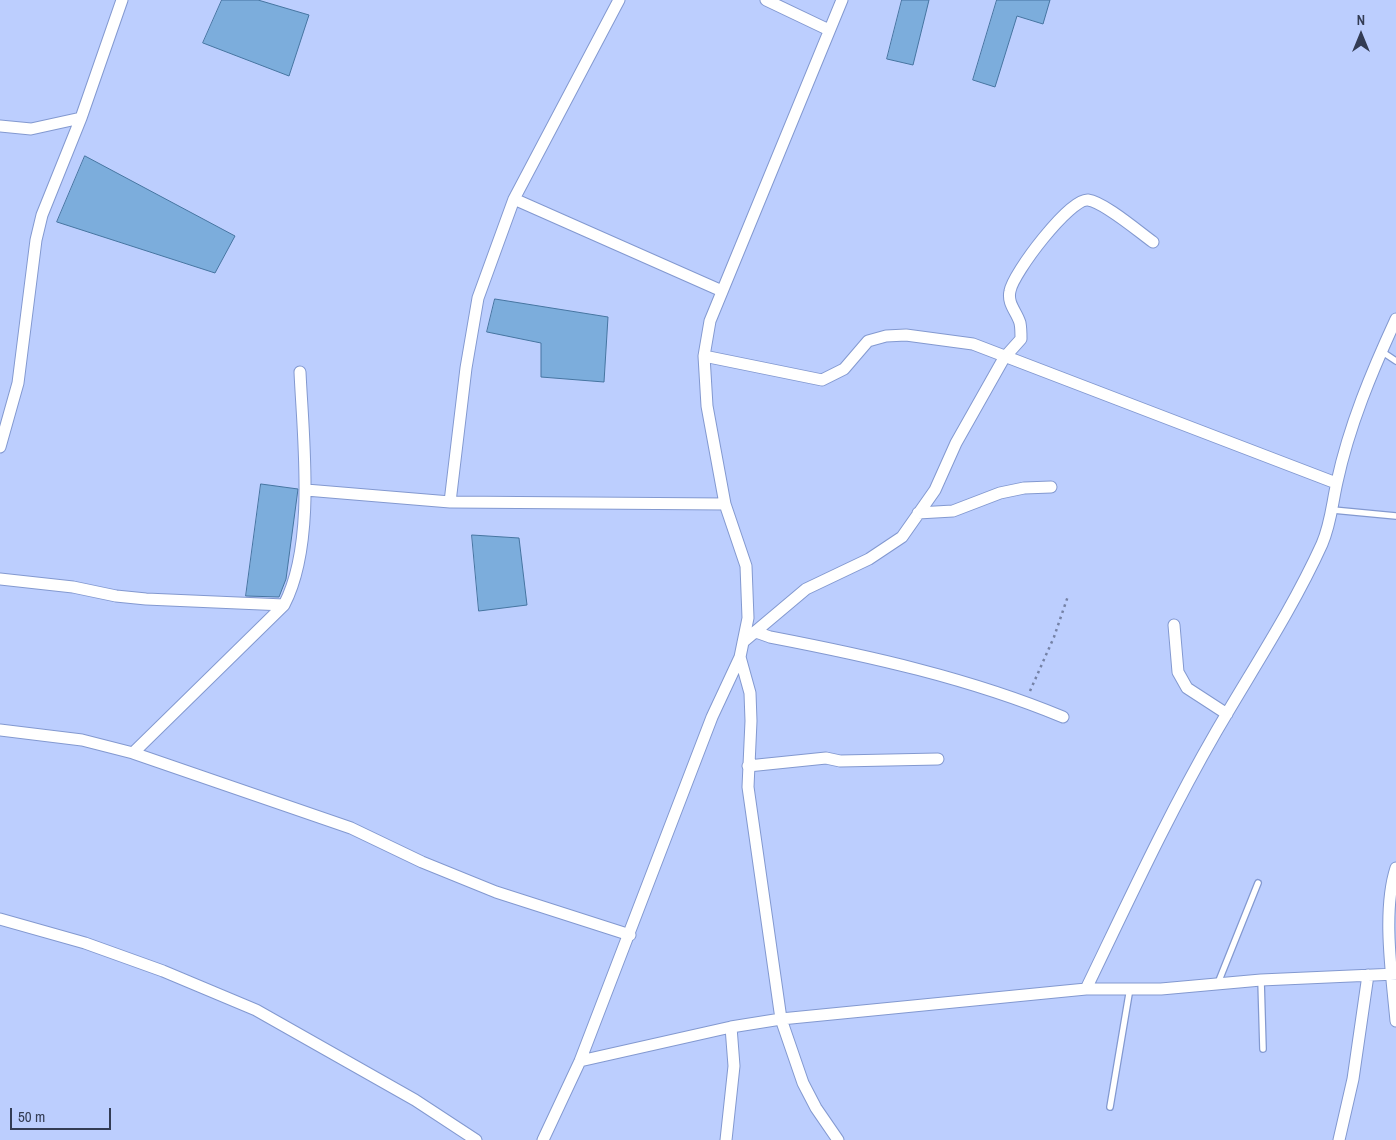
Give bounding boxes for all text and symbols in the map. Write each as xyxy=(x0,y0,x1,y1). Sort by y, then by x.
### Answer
north arrow xyxy=(1336,10,1386,60)
text: N xyxy=(1357,11,1365,29)
scale bar xyxy=(12,1098,114,1130)
text: 50 m xyxy=(18,1106,45,1127)

